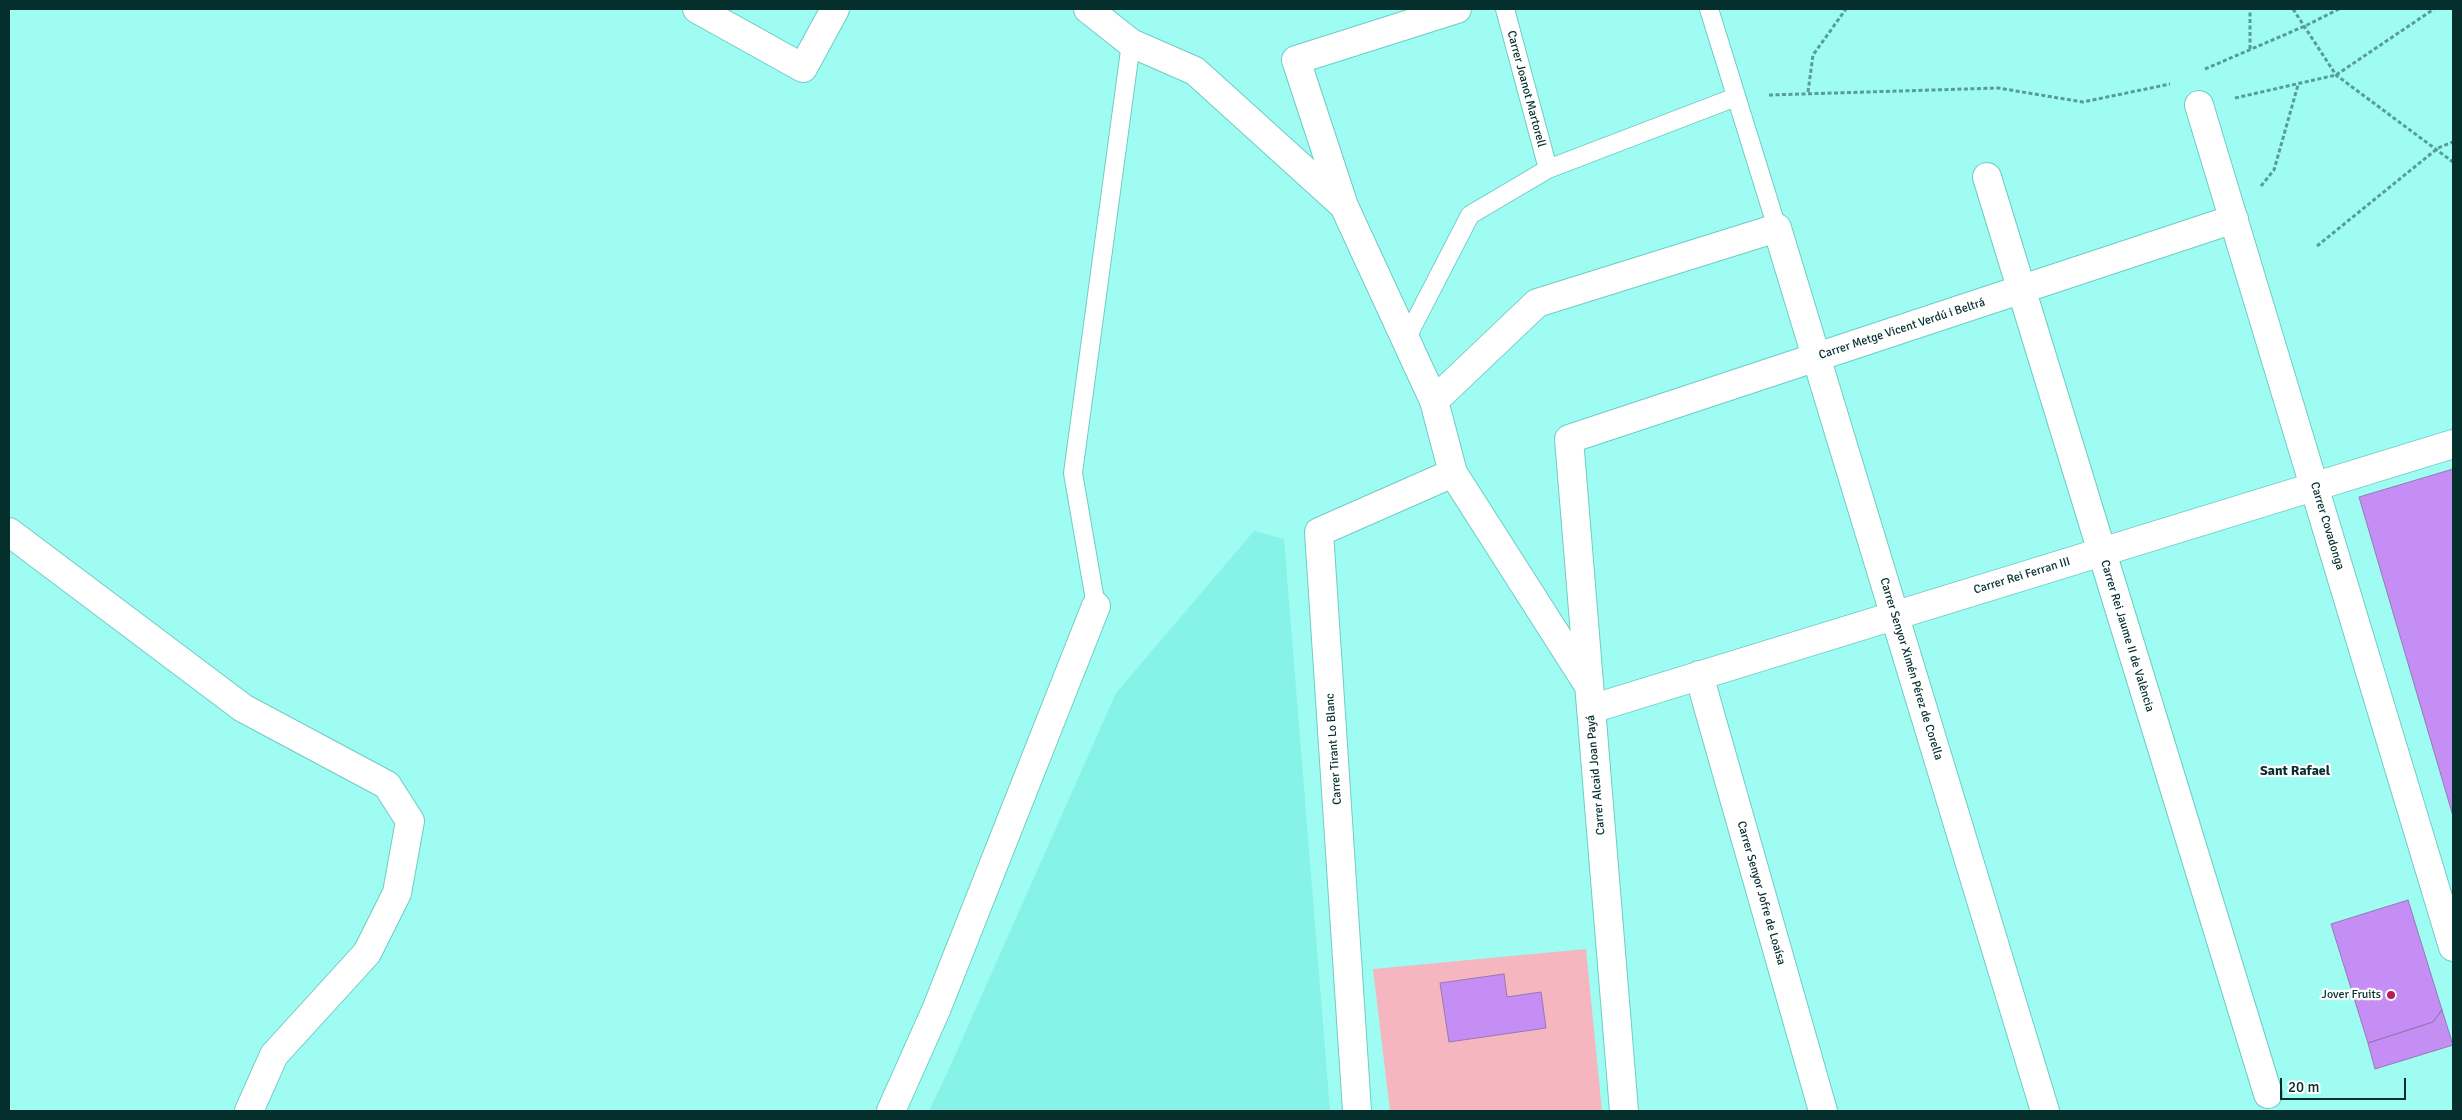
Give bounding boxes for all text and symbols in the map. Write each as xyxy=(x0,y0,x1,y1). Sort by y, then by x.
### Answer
street label: Carrer Joanot Martorell xyxy=(1504,29,1548,149)
street label: Carrer Metge Vicent Verdú i Beltrá xyxy=(1817,295,1987,363)
street label: Carrer Covadonga xyxy=(2307,480,2347,572)
street label: Carrer Rei Ferran III xyxy=(1972,554,2072,598)
street label: Carrer Rei Jaume II de València xyxy=(2097,558,2157,714)
street label: Carrer Senyor Ximén Pérez de Corella xyxy=(1876,576,1946,762)
street label: Carrer Tirant Lo Blanc xyxy=(1323,693,1345,805)
street label: Carrer Alcaid Joan Payá xyxy=(1584,714,1608,836)
district label: Sant Rafael xyxy=(2260,763,2330,779)
street label: Carrer Senyor Jofre de Loaísa xyxy=(1734,819,1788,967)
place label: Jover Fruits xyxy=(2322,988,2381,1002)
marker: Jover Fruits xyxy=(2385,989,2397,1001)
scale bar xyxy=(2282,1068,2408,1100)
text: 20 m xyxy=(2288,1078,2319,1096)

